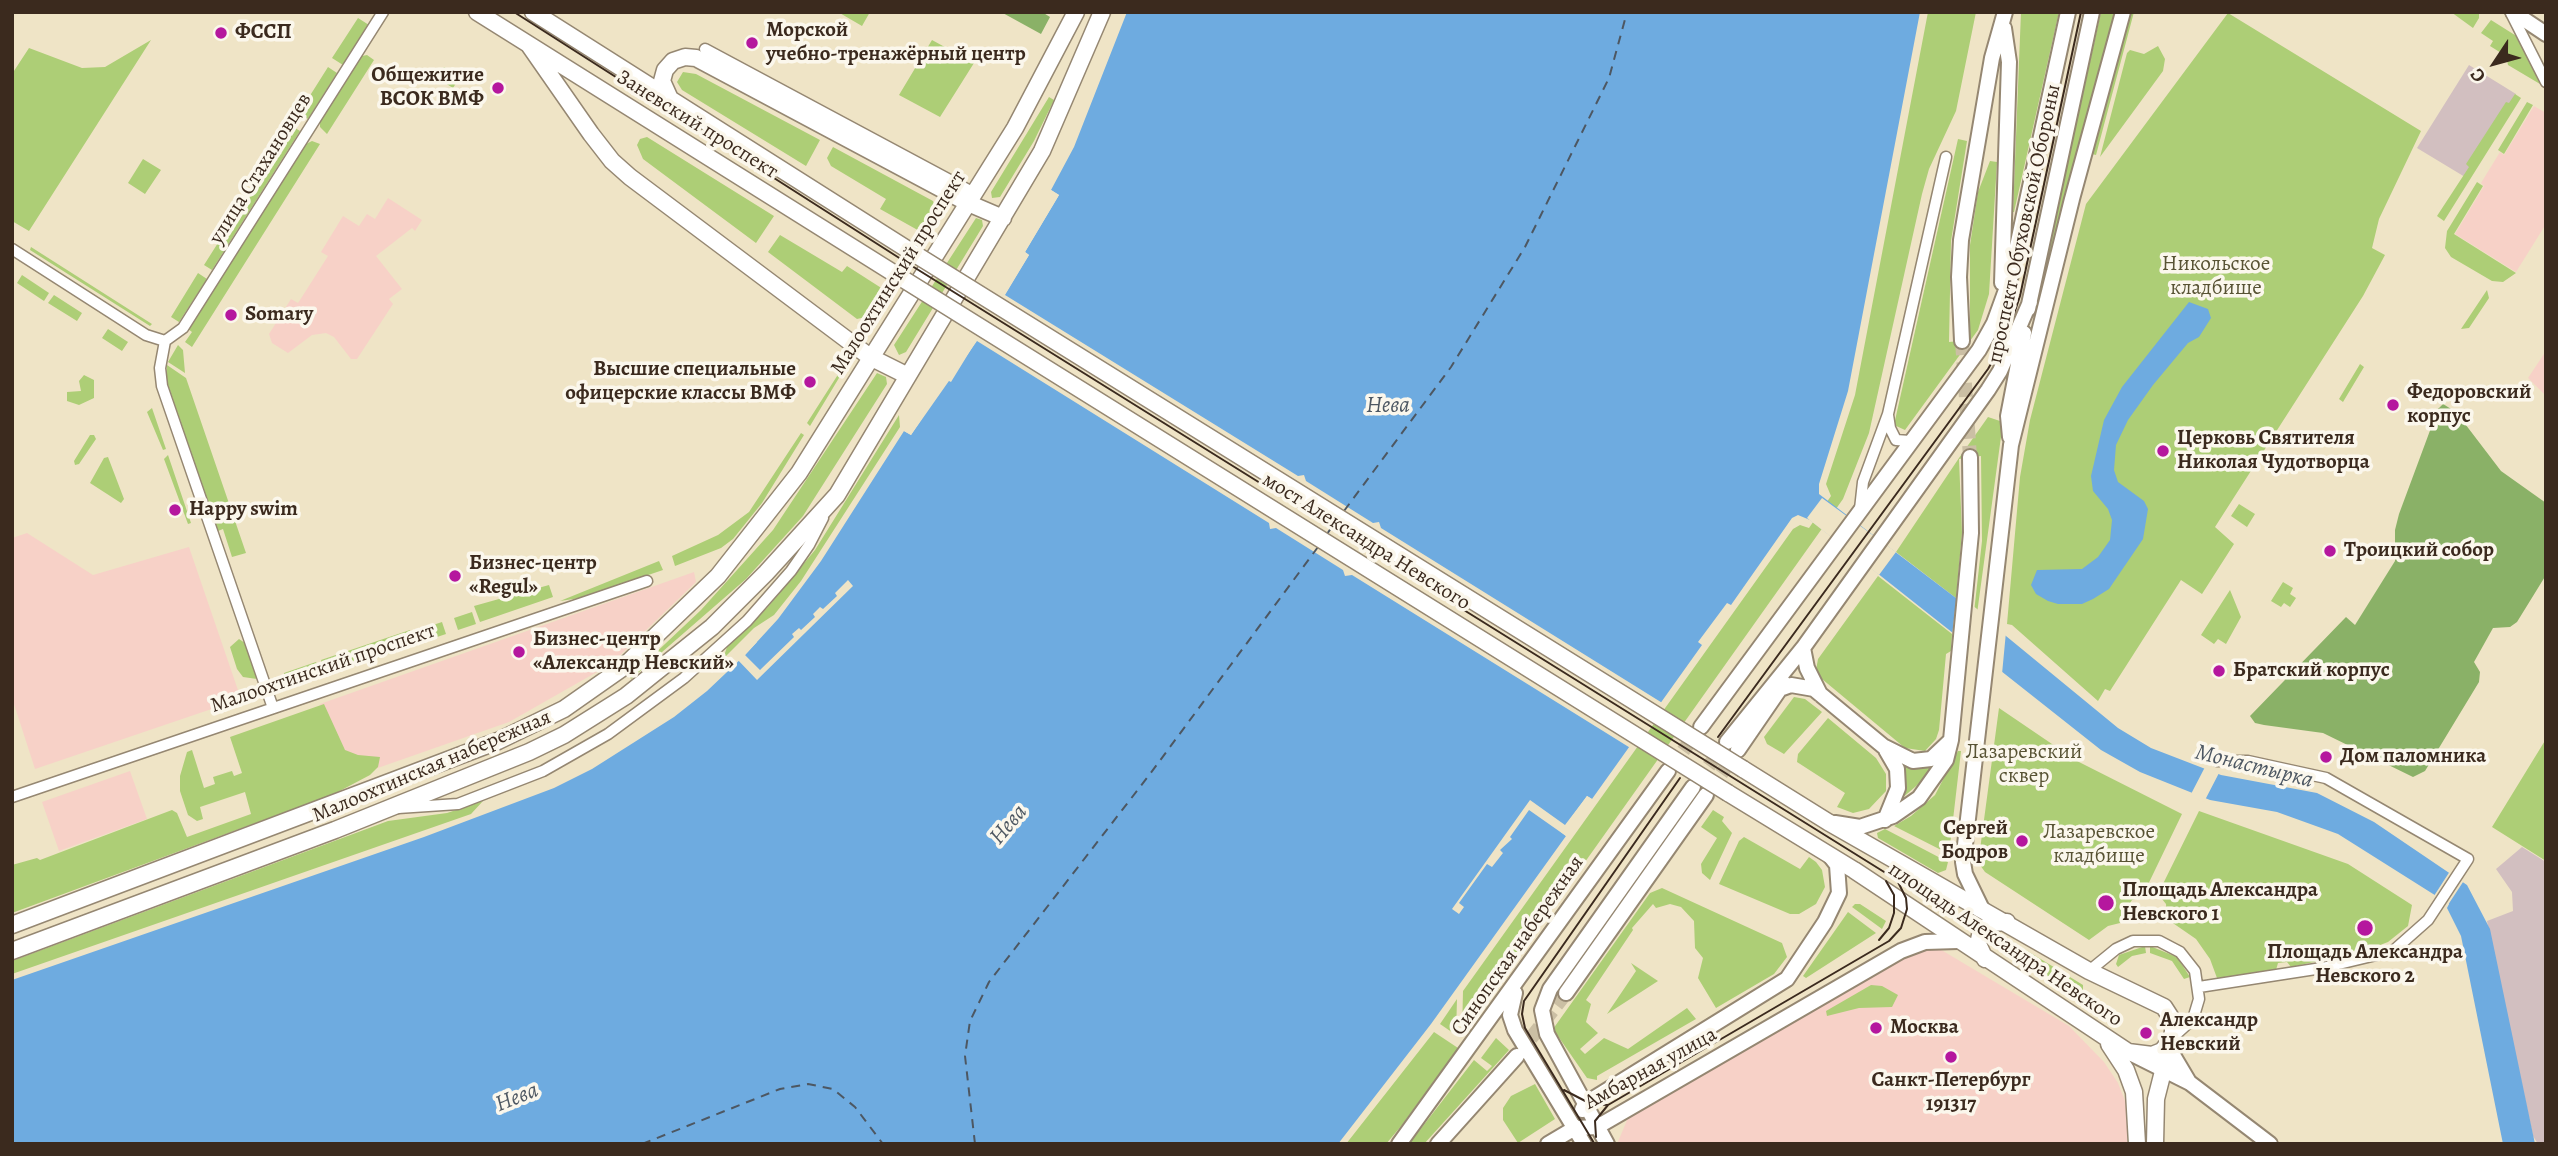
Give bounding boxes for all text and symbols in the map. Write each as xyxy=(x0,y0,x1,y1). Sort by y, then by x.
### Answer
place label: Морской учебно-тренажёрный центр xyxy=(766,18,1026,68)
place label: ФССП xyxy=(235,20,292,46)
marker: ФССП xyxy=(213,25,229,41)
north arrow xyxy=(2460,28,2530,98)
marker: Морской учебно-тренажёрный центр xyxy=(744,35,760,51)
place label: Общежитие ВСОК ВМФ xyxy=(371,63,484,113)
text: С xyxy=(2464,63,2492,88)
street label: Заневский проспект xyxy=(612,65,782,185)
marker: Общежитие ВСОК ВМФ xyxy=(490,80,506,96)
street label: проспект Обуховской Обороны xyxy=(1983,82,2067,366)
street label: улица Стахановцев xyxy=(204,89,318,249)
street label: Малоохтинский проспект xyxy=(826,166,972,380)
park label: Никольское кладбище xyxy=(2162,252,2270,302)
place label: Somary xyxy=(245,302,313,328)
marker: Somary xyxy=(223,307,239,323)
place label: Высшие специальные офицерские классы ВМФ xyxy=(565,357,796,407)
marker: Высшие специальные офицерские классы ВМФ xyxy=(802,374,818,390)
place label: Федоровский корпус xyxy=(2407,380,2531,430)
water label: Нева xyxy=(1366,392,1410,420)
marker: Федоровский корпус xyxy=(2385,397,2401,413)
place label: Церковь Святителя Николая Чудотворца xyxy=(2177,426,2370,476)
marker: Церковь Святителя Николая Чудотворца xyxy=(2155,443,2171,459)
street label: мост Александра Невского xyxy=(1257,468,1475,616)
place label: Happy swim xyxy=(189,497,298,523)
marker: Happy swim xyxy=(167,502,183,518)
place label: Троицкий собор xyxy=(2344,538,2494,564)
marker: Троицкий собор xyxy=(2322,543,2338,559)
place label: Бизнес-центр «Regul» xyxy=(469,551,597,601)
marker: Бизнес-центр «Regul» xyxy=(447,568,463,584)
street label: Малоохтинский проспект xyxy=(207,619,439,719)
place label: Бизнес-центр «Александр Невский» xyxy=(533,627,734,677)
marker: Бизнес-центр «Александр Невский» xyxy=(511,644,527,660)
place label: Братский корпус xyxy=(2233,658,2390,684)
marker: Братский корпус xyxy=(2211,663,2227,679)
street label: Малоохтинская набережная xyxy=(309,705,555,829)
water label: Монастырка xyxy=(2192,739,2316,795)
park label: Лазаревский сквер xyxy=(1966,740,2082,790)
place label: Дом паломника xyxy=(2340,744,2486,770)
marker: Дом паломника xyxy=(2318,749,2334,765)
water label: Нева xyxy=(984,799,1034,851)
place label: Сергей Бодров xyxy=(1941,816,2008,866)
park label: Лазаревское кладбище xyxy=(2043,820,2155,870)
marker: Сергей Бодров xyxy=(2014,833,2030,849)
street label: Синопская набережная xyxy=(1446,851,1590,1041)
street label: площадь Александра Невского xyxy=(1883,857,2127,1033)
place label: Площадь Александра Невского 1 xyxy=(2122,878,2318,928)
marker: Площадь Александра Невского 1 xyxy=(2096,893,2116,913)
marker: Площадь Александра Невского 2 xyxy=(2355,918,2375,938)
place label: Площадь Александра Невского 2 xyxy=(2267,940,2463,990)
place label: Александр Невский xyxy=(2160,1008,2258,1058)
place label: Москва xyxy=(1890,1015,1959,1041)
marker: Москва xyxy=(1868,1020,1884,1036)
street label: Амбарная улица xyxy=(1580,1022,1722,1116)
marker: Александр Невский xyxy=(2138,1025,2154,1041)
marker: Санкт-Петербург 191317 xyxy=(1943,1049,1959,1065)
place label: Санкт-Петербург 191317 xyxy=(1871,1068,2031,1118)
water label: Нева xyxy=(491,1077,543,1119)

